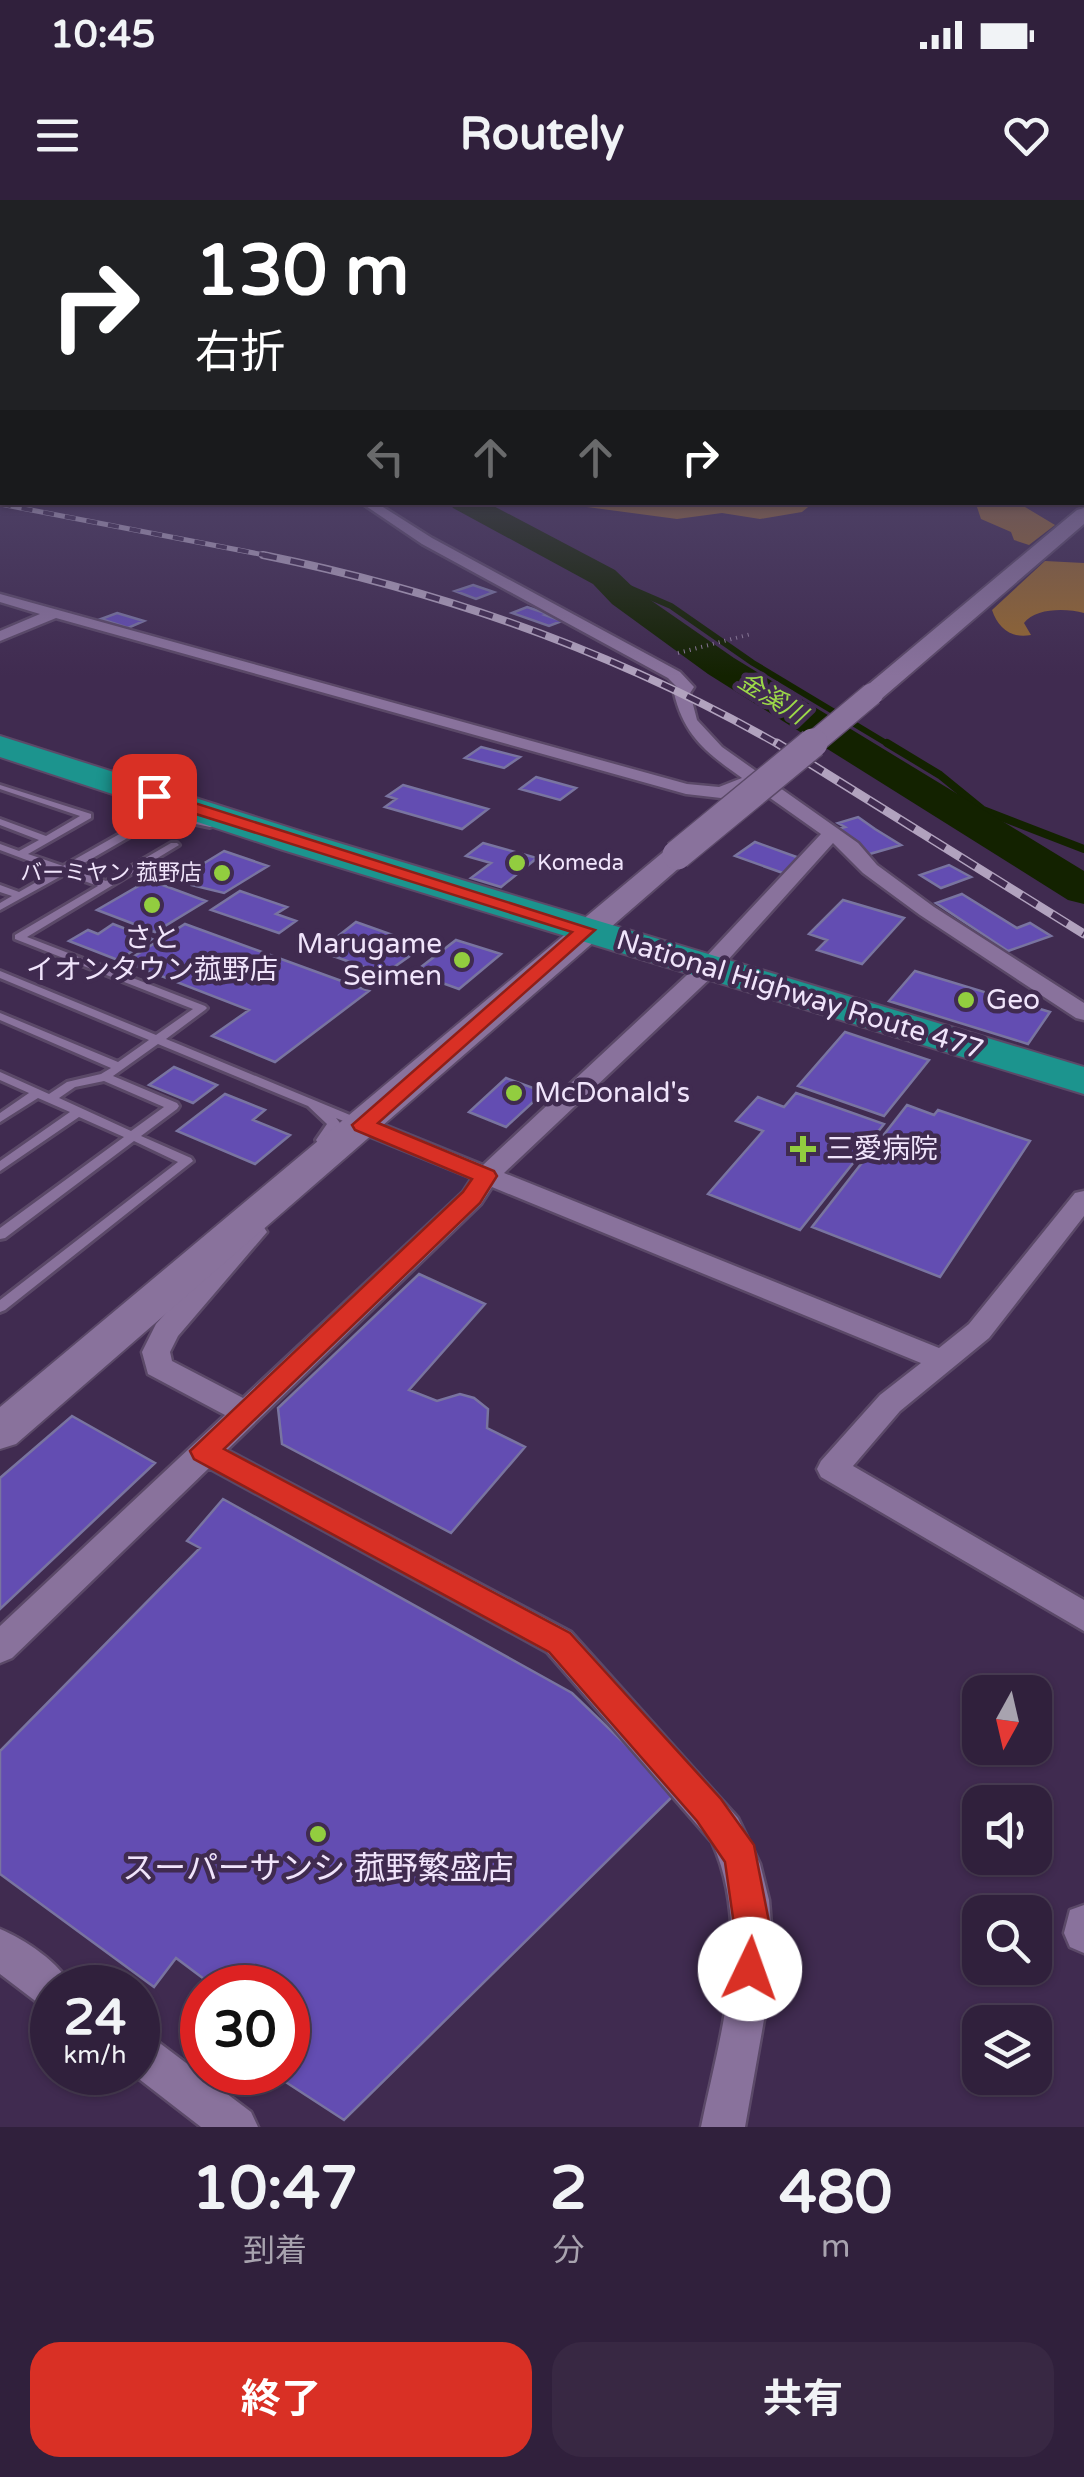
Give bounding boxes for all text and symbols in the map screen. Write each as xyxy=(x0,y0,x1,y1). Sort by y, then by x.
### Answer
text: 10:45 xyxy=(50,12,155,58)
icon: menu xyxy=(30,108,85,163)
text: Routely xyxy=(460,108,624,162)
icon: heart xyxy=(999,108,1054,163)
text: 130 m xyxy=(195,230,409,314)
icon: right xyxy=(30,240,160,370)
text: 右折 xyxy=(195,326,285,380)
icon: left xyxy=(358,430,413,485)
icon: ahead xyxy=(463,430,518,485)
icon: ahead xyxy=(568,430,623,485)
icon: right xyxy=(673,430,728,485)
water label: 金溪川 xyxy=(732,665,814,732)
pin xyxy=(112,754,197,839)
icon: arrive xyxy=(127,769,182,824)
place label: Komeda xyxy=(537,850,624,876)
marker: Komeda xyxy=(506,852,528,874)
place label: バーミヤン 菰野店 xyxy=(20,860,202,886)
marker: バーミヤン 菰野店 xyxy=(211,862,233,884)
marker: さと イオンタウン菰野店 xyxy=(141,894,163,916)
place label: さと イオンタウン菰野店 xyxy=(26,921,278,987)
street label: National Highway Route 477 xyxy=(612,923,988,1067)
place label: Marugame Seimen xyxy=(296,927,442,993)
marker: Marugame Seimen xyxy=(451,949,473,971)
place label: Geo xyxy=(986,983,1040,1017)
marker: Geo xyxy=(955,989,977,1011)
place label: McDonald's xyxy=(534,1076,690,1110)
marker: McDonald's xyxy=(503,1082,525,1104)
place label: 三愛病院 xyxy=(826,1132,938,1166)
marker: 三愛病院 xyxy=(790,1136,816,1162)
north arrow xyxy=(962,1675,1052,1765)
map controls xyxy=(962,1675,1052,2095)
button: sound xyxy=(962,1785,1052,1875)
marker: スーパーサンシ 菰野繁盛店 xyxy=(307,1823,329,1845)
place label: スーパーサンシ 菰野繁盛店 xyxy=(122,1850,514,1888)
button: search xyxy=(962,1895,1052,1985)
position arrow xyxy=(698,1917,802,2021)
speed limit sign: 30 xyxy=(180,1965,310,2095)
text: 24 xyxy=(64,1988,126,2048)
button: layers xyxy=(962,2005,1052,2095)
text: km/h xyxy=(64,2040,126,2070)
text: 10:47 xyxy=(192,2153,358,2225)
text: 2 xyxy=(550,2153,587,2225)
text: 480 xyxy=(779,2157,892,2229)
text: m xyxy=(821,2228,850,2266)
text: 到着 xyxy=(243,2232,307,2270)
text: 分 xyxy=(553,2232,585,2270)
button: 終了 xyxy=(30,2342,532,2457)
button: 共有 xyxy=(552,2342,1054,2457)

